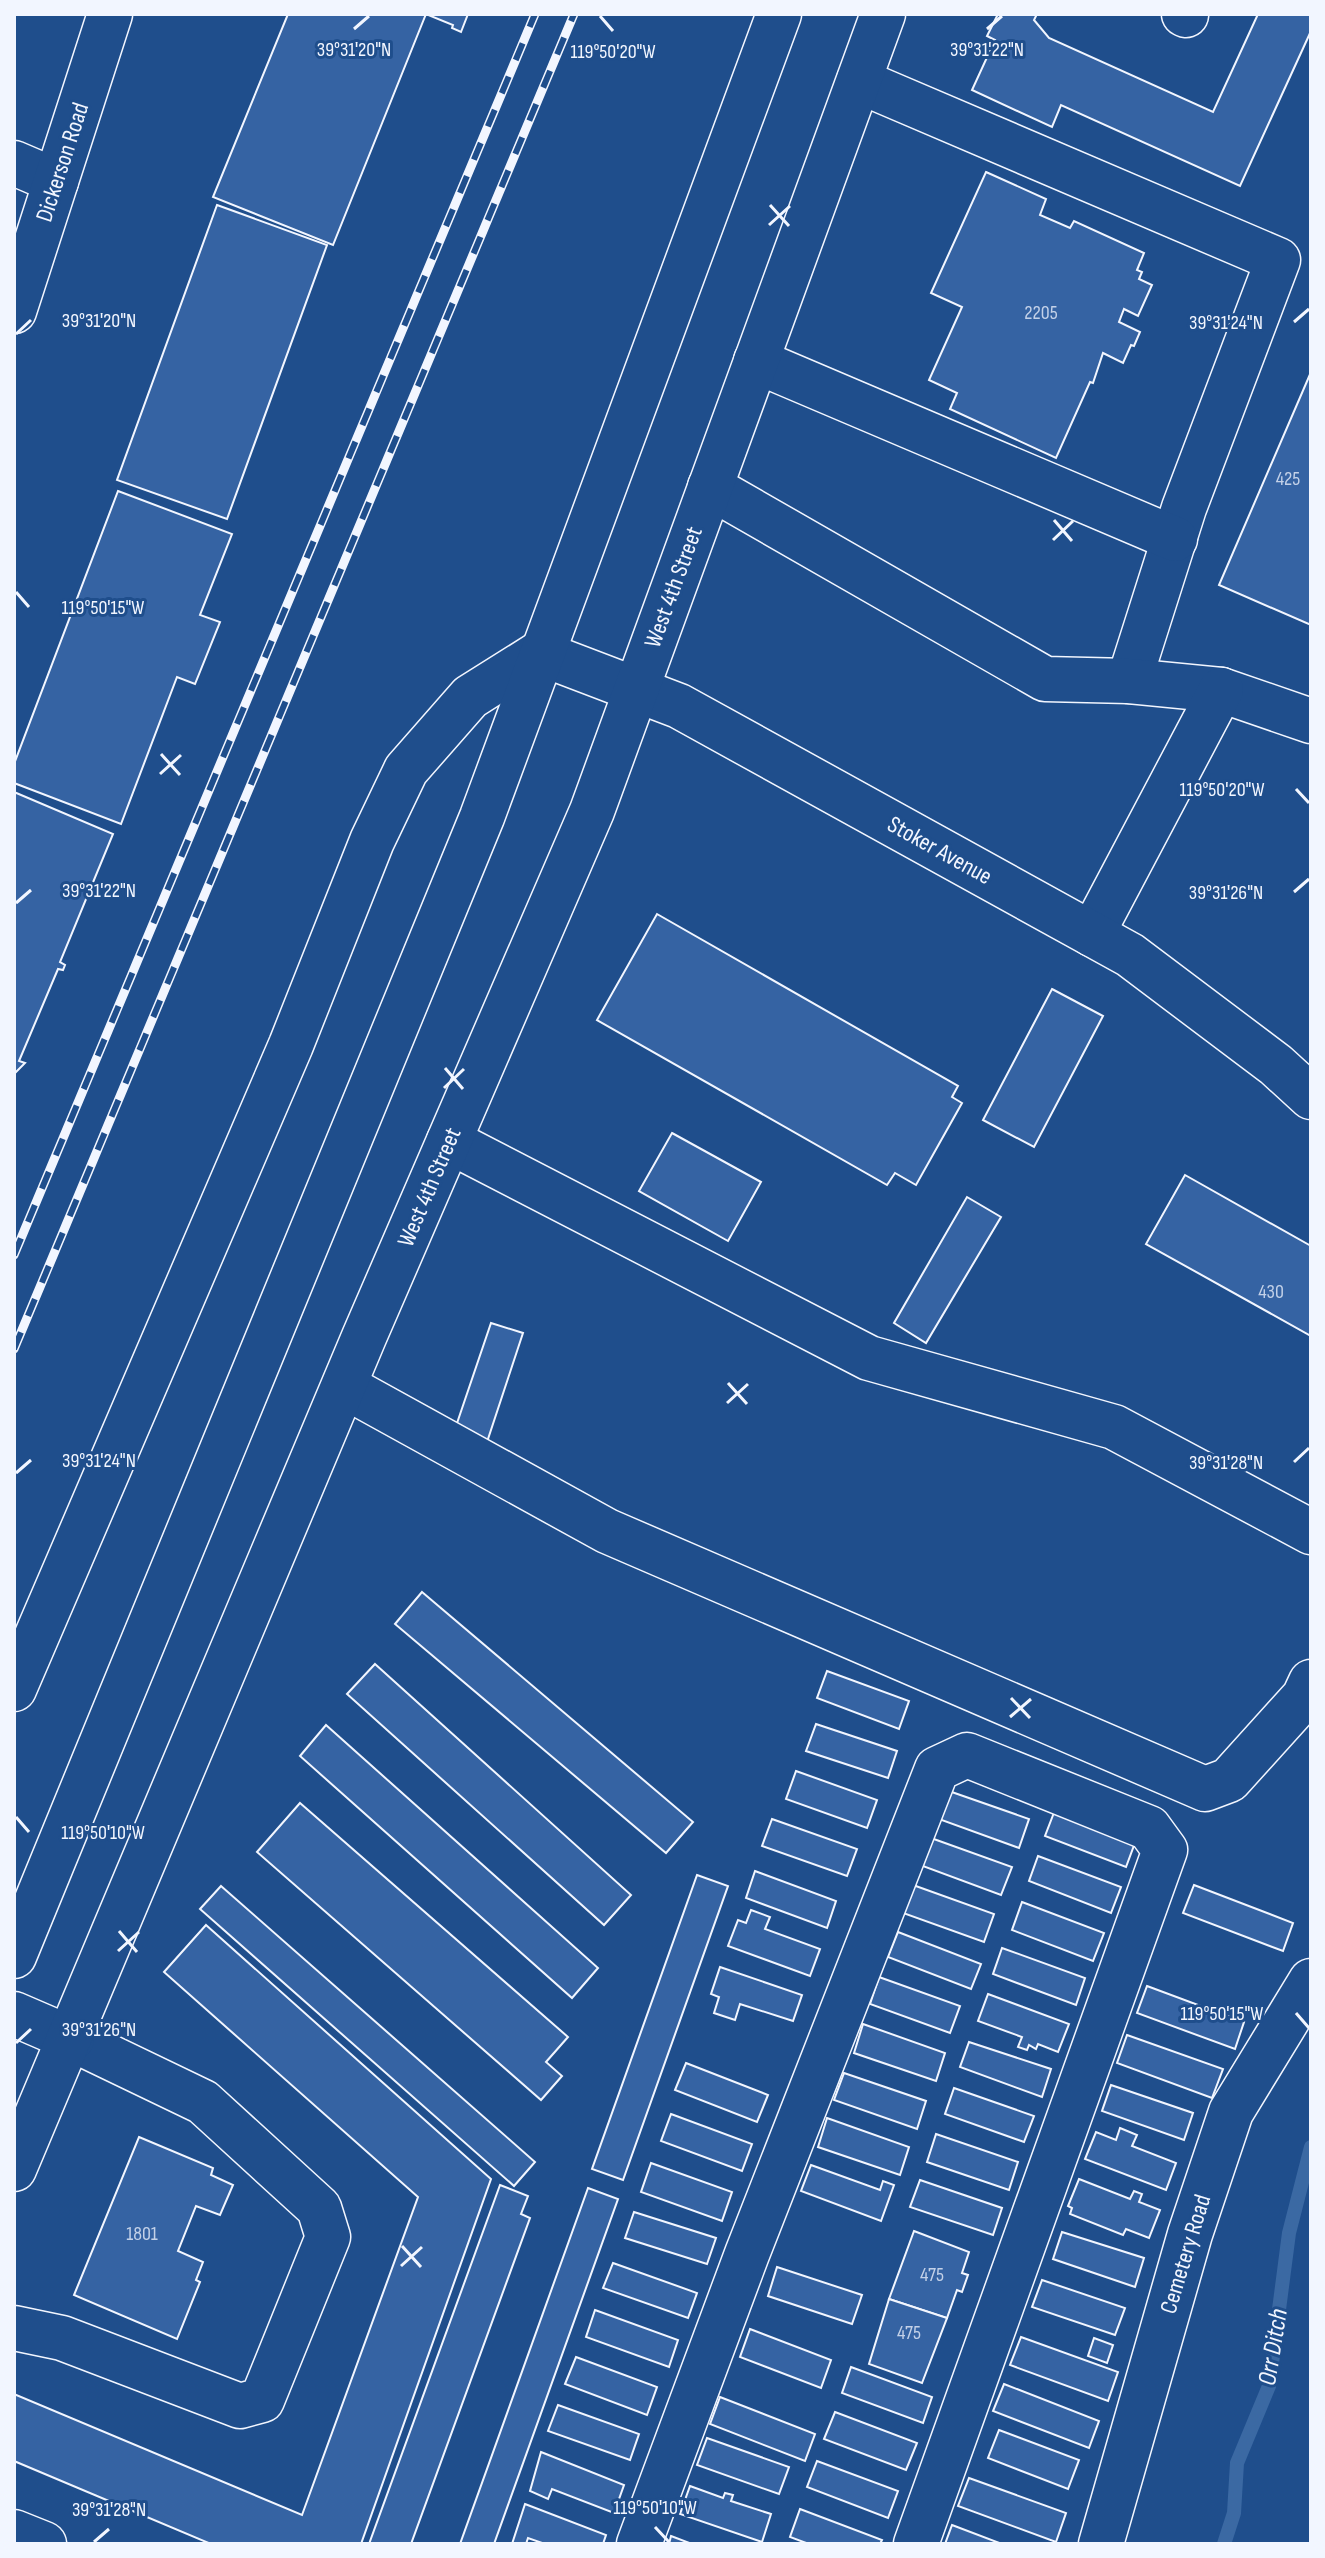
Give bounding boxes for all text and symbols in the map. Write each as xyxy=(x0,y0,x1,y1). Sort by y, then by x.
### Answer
text: 39°31'20"N xyxy=(317,38,391,62)
text: 39°31'22"N xyxy=(950,38,1024,62)
text: 119°50'20"W xyxy=(571,40,655,64)
street label: Dickerson Road xyxy=(30,99,95,225)
house number: 2205 xyxy=(1024,301,1058,325)
text: 39°31'20"N xyxy=(62,309,136,333)
text: 39°31'24"N xyxy=(1189,311,1263,335)
house number: 425 xyxy=(1276,467,1300,491)
street label: West 4th Street xyxy=(638,523,709,652)
text: 119°50'15"W xyxy=(62,596,144,620)
text: 119°50'20"W xyxy=(1180,778,1264,802)
street label: Stoker Avenue xyxy=(882,810,997,891)
text: 39°31'22"N xyxy=(62,879,136,903)
text: 39°31'26"N xyxy=(1189,881,1263,905)
street label: West 4th Street xyxy=(391,1123,468,1251)
house number: 430 xyxy=(1258,1280,1284,1304)
text: 39°31'24"N xyxy=(62,1449,136,1473)
text: 39°31'28"N xyxy=(1189,1451,1263,1475)
text: 119°50'10"W xyxy=(61,1821,145,1845)
text: 119°50'15"W xyxy=(1181,2002,1263,2026)
text: 39°31'26"N xyxy=(62,2018,136,2042)
street label: Cemetery Road xyxy=(1154,2191,1217,2317)
house number: 1801 xyxy=(126,2222,158,2246)
house number: 475 xyxy=(920,2263,944,2287)
water label: Orr Ditch xyxy=(1252,2307,1295,2388)
house number: 475 xyxy=(897,2321,921,2345)
text: 119°50'10"W xyxy=(613,2496,697,2520)
text: 39°31'28"N xyxy=(72,2498,146,2522)

